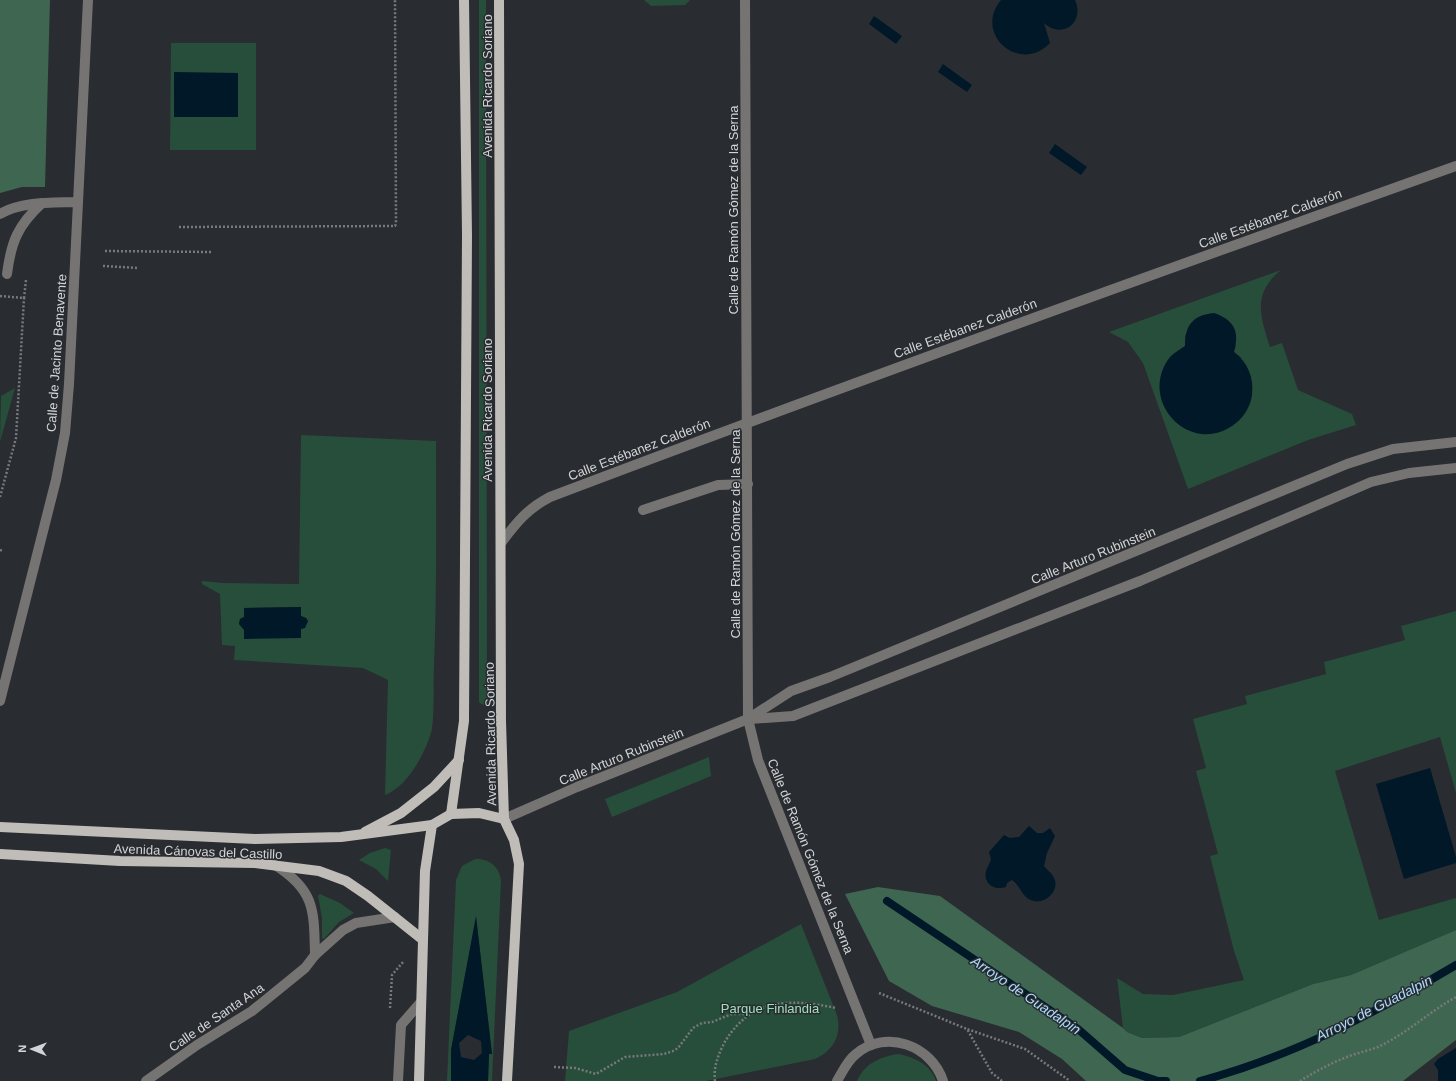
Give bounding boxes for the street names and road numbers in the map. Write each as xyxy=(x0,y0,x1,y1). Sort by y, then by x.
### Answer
street label: Avenida Ricardo Soriano xyxy=(480,14,495,158)
street label: Calle de Ramón Gómez de la Serna xyxy=(726,105,741,314)
street label: Calle Estébanez Calderón xyxy=(1197,186,1344,251)
street label: Calle de Jacinto Benavente xyxy=(43,274,70,433)
street label: Calle Estébanez Calderón xyxy=(892,296,1039,361)
street label: Avenida Ricardo Soriano xyxy=(480,338,495,482)
street label: Calle Estébanez Calderón xyxy=(566,415,712,484)
street label: Calle de Ramón Gómez de la Serna xyxy=(728,429,743,638)
street label: Calle Arturo Rubinstein xyxy=(1029,524,1158,587)
street label: Avenida Ricardo Soriano xyxy=(482,662,499,806)
street label: Calle Arturo Rubinstein xyxy=(557,725,686,788)
street label: Calle de Ramón Gómez de la Serna xyxy=(764,757,857,957)
street label: Avenida Cánovas del Castillo xyxy=(113,841,283,862)
street label: Calle de Santa Ana xyxy=(166,980,267,1055)

